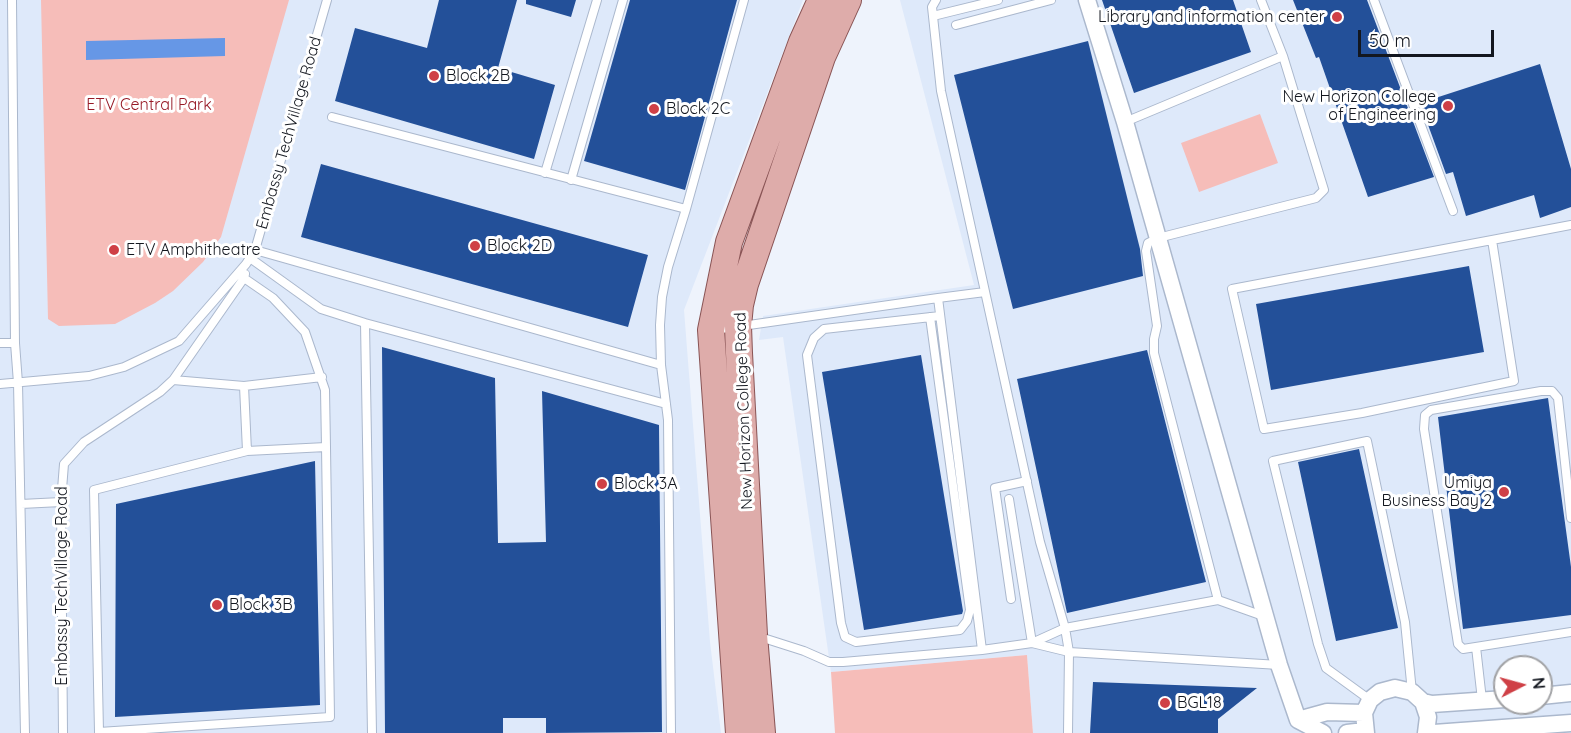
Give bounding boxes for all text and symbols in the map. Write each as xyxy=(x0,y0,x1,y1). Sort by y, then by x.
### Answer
place label: Library and information center xyxy=(1098,7,1325,27)
marker: Library and information center xyxy=(1330,10,1344,24)
scale bar xyxy=(1361,18,1498,56)
text: 50 m xyxy=(1369,29,1411,52)
street label: Embassy TechVillage Road xyxy=(252,35,326,231)
place label: Block 2B xyxy=(446,66,510,86)
marker: Block 2B xyxy=(427,69,441,83)
place label: New Horizon College of Engineering xyxy=(1282,87,1436,125)
park label: ETV Central Park xyxy=(86,95,212,115)
place label: Block 2C xyxy=(666,99,730,119)
marker: New Horizon College of Engineering xyxy=(1441,99,1455,113)
marker: Block 2C xyxy=(647,102,661,116)
place label: Block 2D xyxy=(487,236,552,256)
marker: Block 2D xyxy=(468,239,482,253)
place label: ETV Amphitheatre xyxy=(126,240,261,260)
marker: ETV Amphitheatre xyxy=(107,243,121,257)
street label: New Horizon College Road xyxy=(731,312,757,510)
place label: Umiya Business Bay 2 xyxy=(1381,473,1492,511)
place label: Block 3A xyxy=(614,474,678,494)
marker: Block 3A xyxy=(595,477,609,491)
marker: Umiya Business Bay 2 xyxy=(1497,485,1511,499)
street label: Embassy TechVillage Road xyxy=(52,486,72,686)
place label: Block 3B xyxy=(229,595,293,615)
marker: Block 3B xyxy=(210,598,224,612)
north arrow xyxy=(1493,655,1553,715)
text: N xyxy=(1528,676,1549,690)
place label: BGL18 xyxy=(1177,693,1222,713)
marker: BGL18 xyxy=(1158,696,1172,710)

